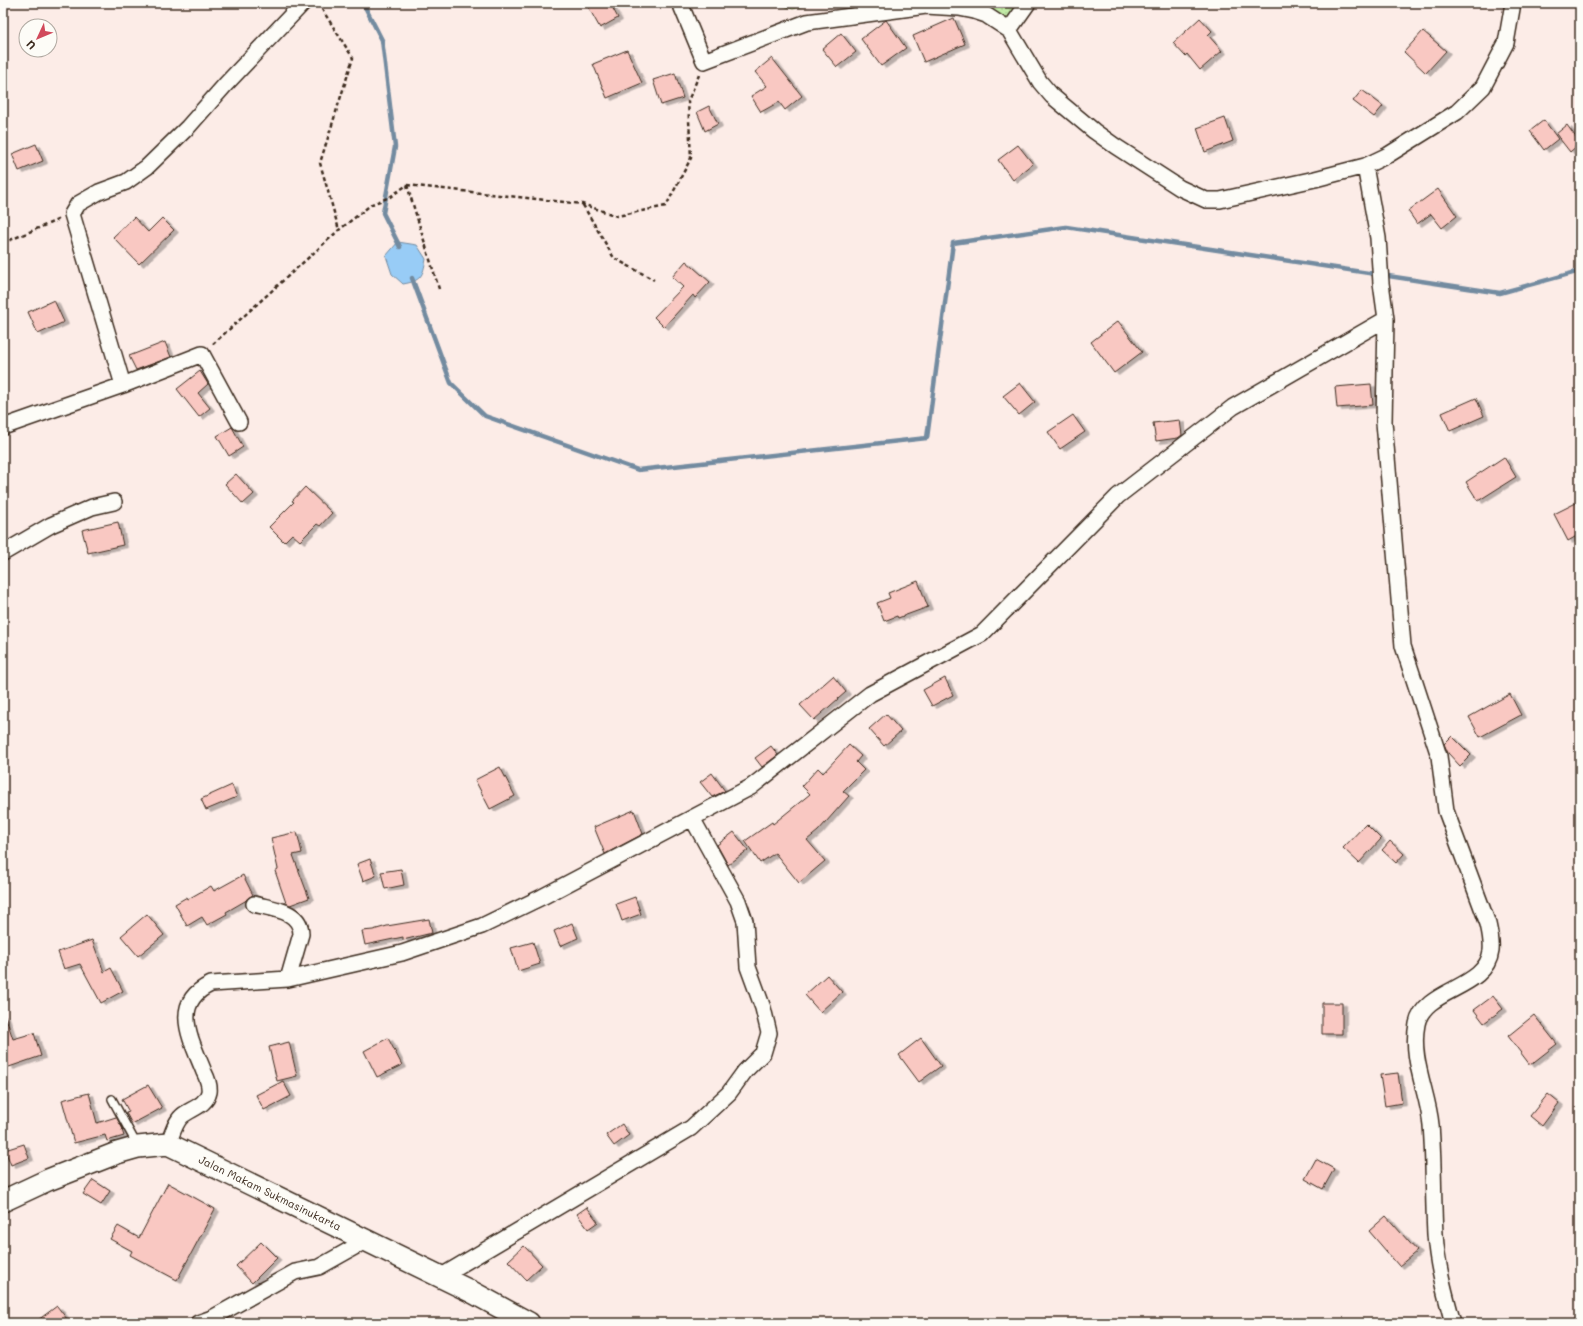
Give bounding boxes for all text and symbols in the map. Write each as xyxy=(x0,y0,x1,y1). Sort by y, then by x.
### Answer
north arrow xyxy=(18,18,58,58)
text: U xyxy=(22,37,39,53)
street label: Jalan Makam Sukmasinukarta xyxy=(196,1151,344,1234)

